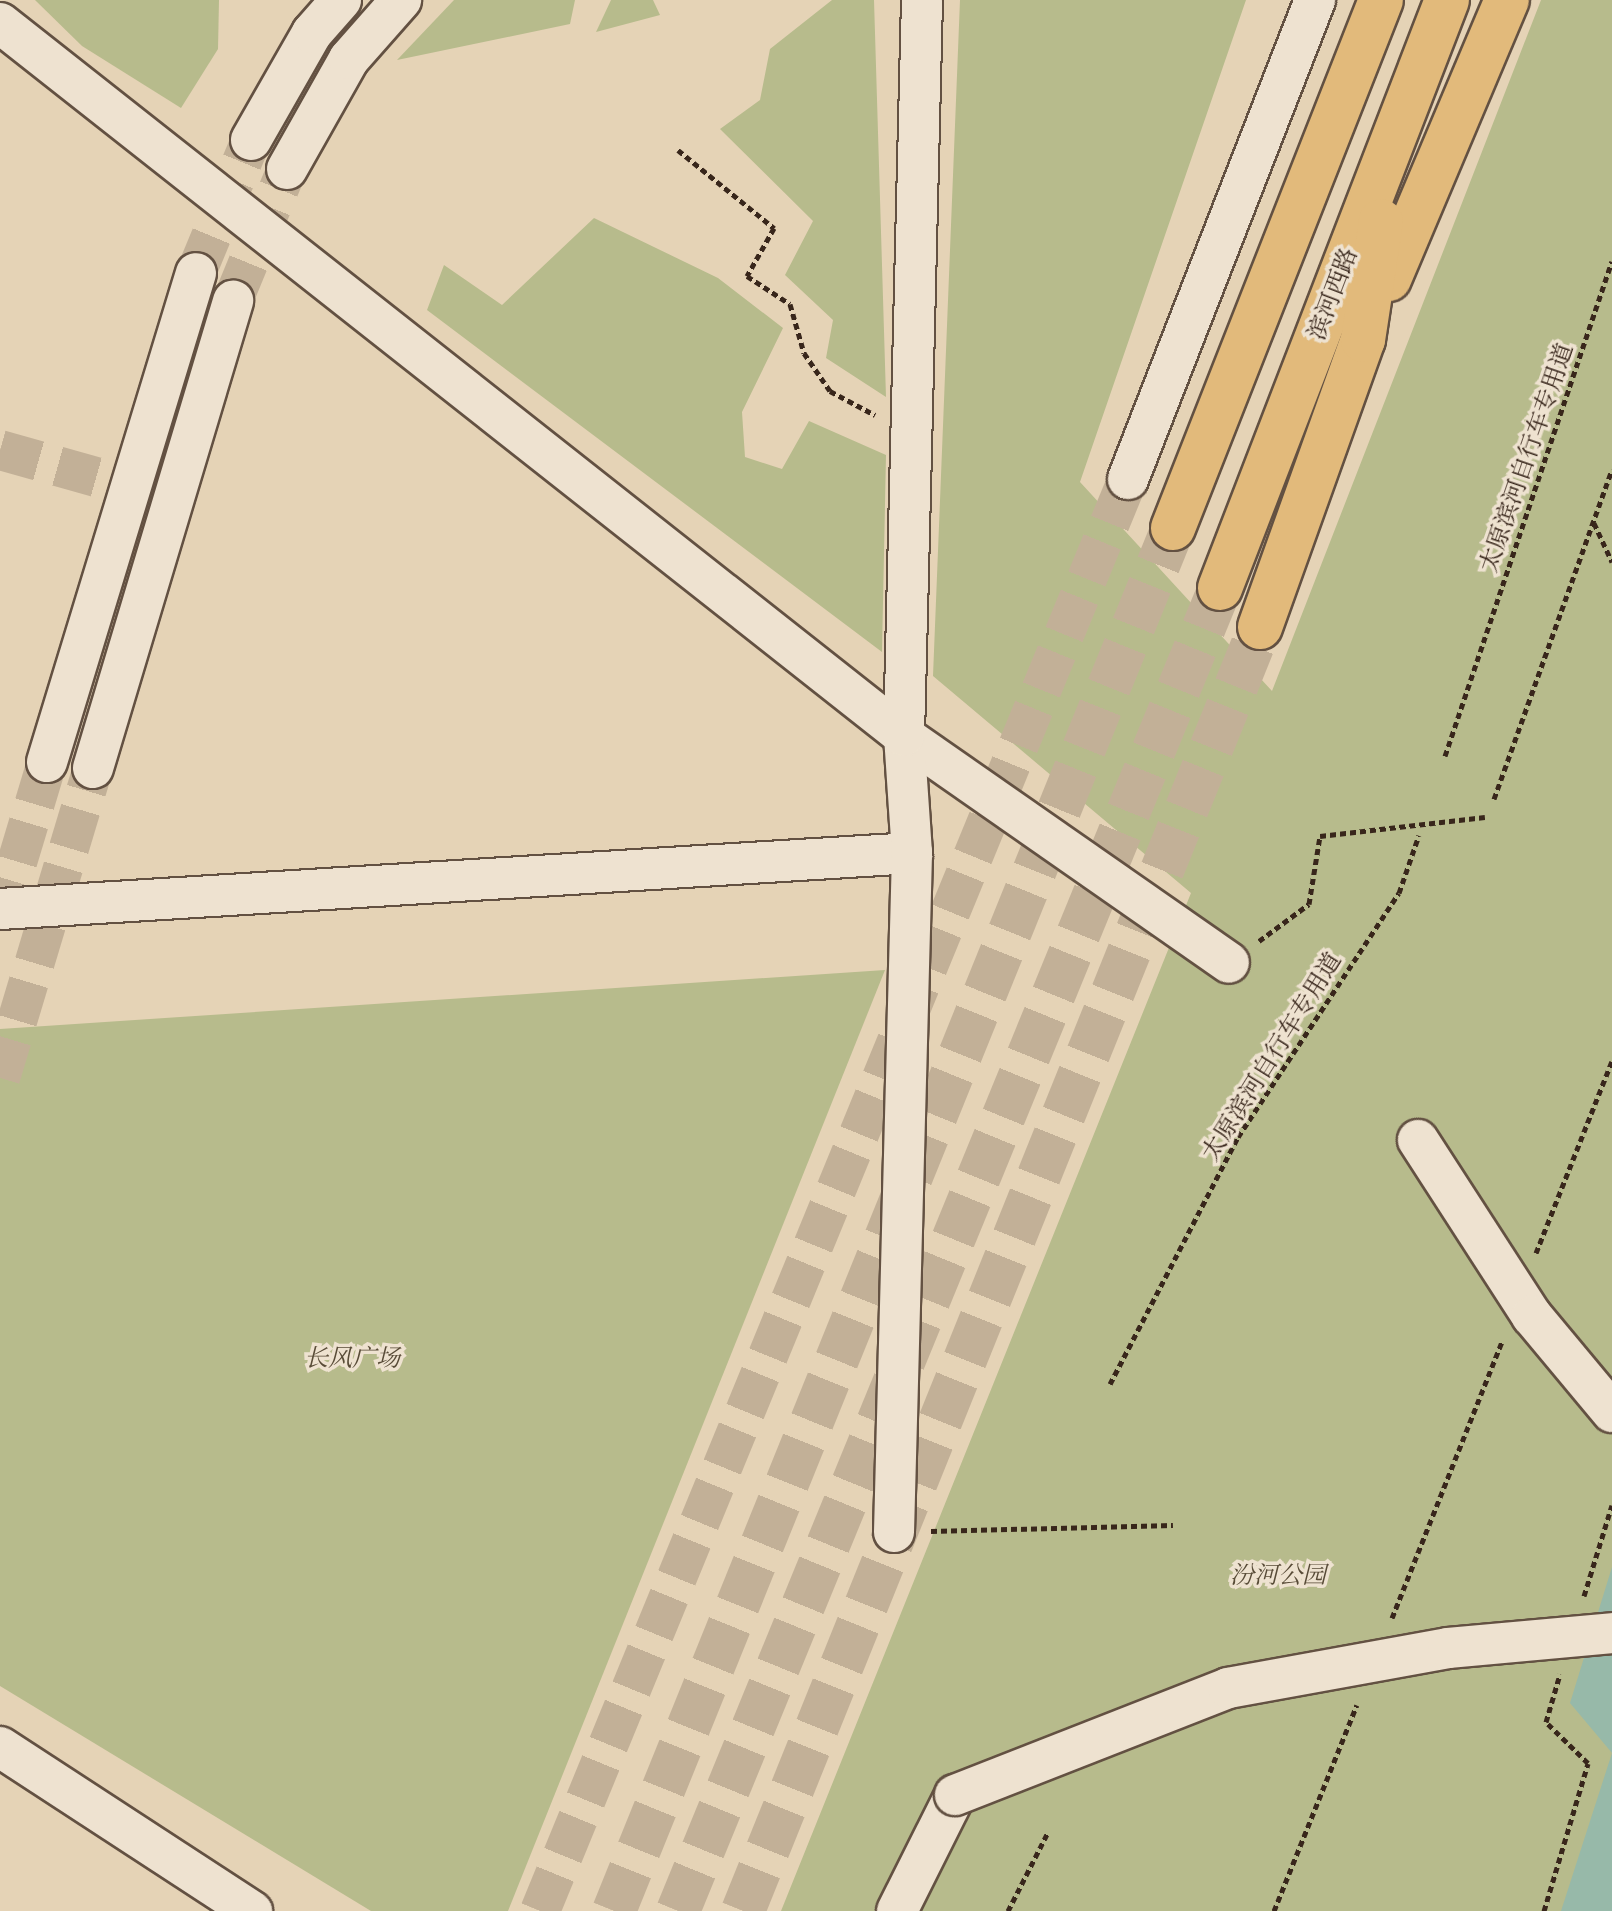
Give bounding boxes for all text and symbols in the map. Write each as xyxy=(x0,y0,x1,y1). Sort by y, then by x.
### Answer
street label: 滨河西路 xyxy=(1302,244,1364,344)
street label: 太原滨河自行车专用道 xyxy=(1474,340,1580,576)
street label: 太原滨河自行车专用道 xyxy=(1196,948,1348,1166)
park label: 长风广场 xyxy=(304,1345,400,1373)
park label: 汾河公园 xyxy=(1230,1562,1326,1590)

